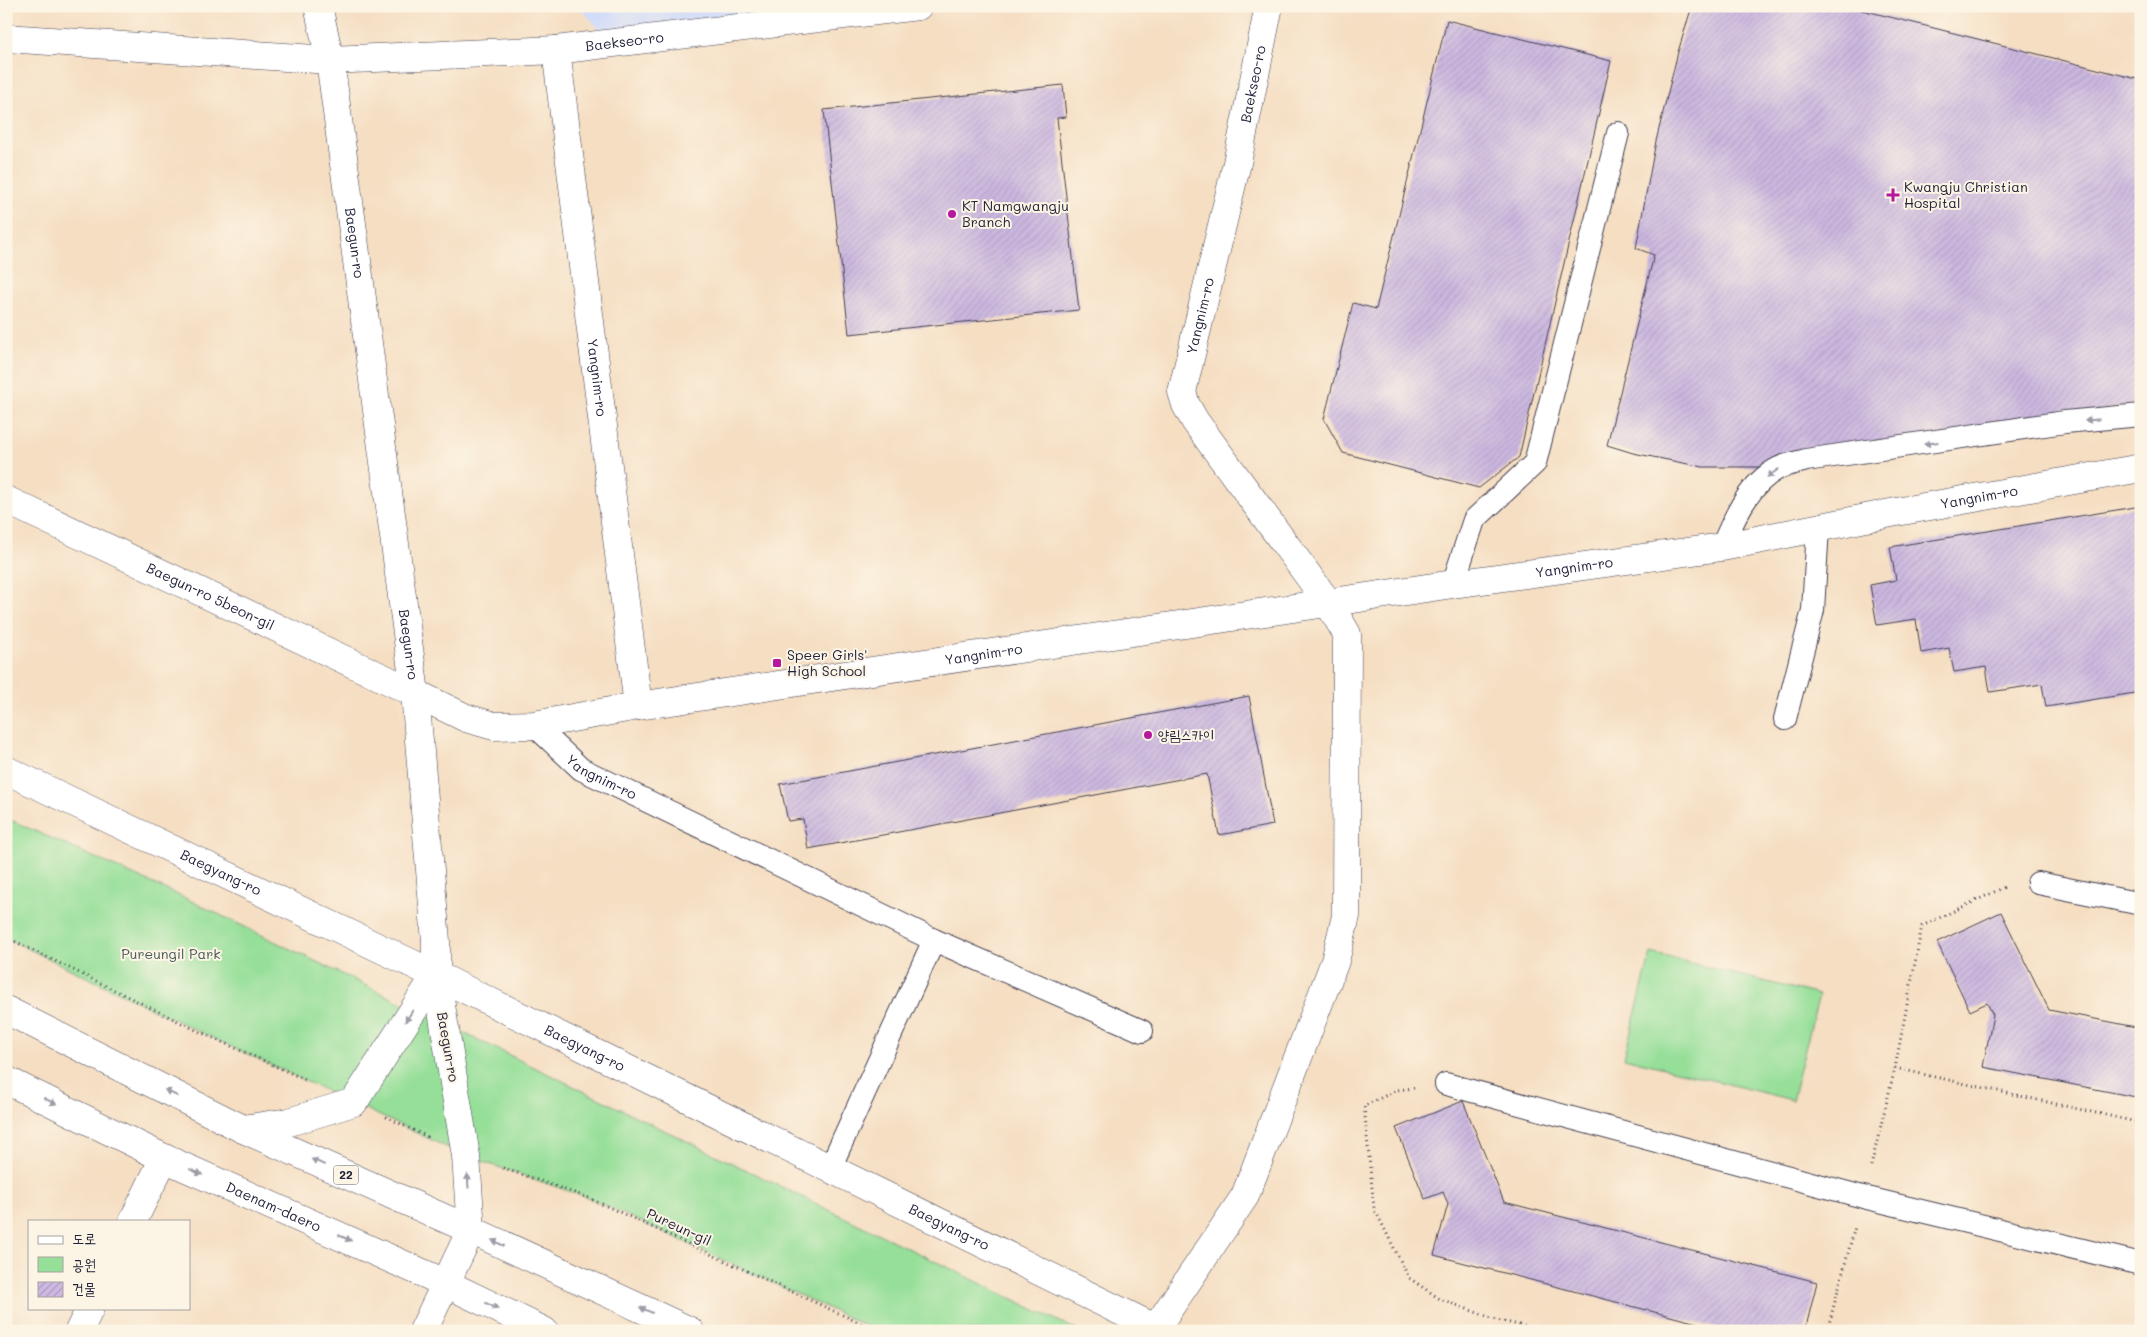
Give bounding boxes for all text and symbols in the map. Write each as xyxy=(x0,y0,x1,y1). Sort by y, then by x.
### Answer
street label: Baekseo-ro xyxy=(584,27,665,55)
street label: Baekseo-ro xyxy=(1235,44,1270,124)
place label: Kwangju Christian Hospital xyxy=(1904,177,2028,212)
marker: Kwangju Christian Hospital xyxy=(1886,188,1900,202)
place label: KT Namgwangju Branch xyxy=(962,196,1069,231)
street label: Baegun-ro xyxy=(341,207,369,279)
marker: KT Namgwangju Branch xyxy=(946,208,958,220)
street label: Yangnim-ro xyxy=(1181,276,1218,356)
street label: Yangnim-ro xyxy=(583,337,612,417)
one-way arrow xyxy=(2084,416,2100,424)
one-way arrow xyxy=(1923,439,1939,447)
one-way arrow xyxy=(1766,468,1780,478)
street label: Yangnim-ro xyxy=(1939,480,2019,513)
street label: Yangnim-ro xyxy=(1534,552,1614,582)
street label: Baegun-ro 5beon-gil xyxy=(144,558,278,634)
street label: Baegun-ro xyxy=(395,608,423,681)
street label: Yangnim-ro xyxy=(943,639,1024,669)
place label: Speer Girls' High School xyxy=(787,645,867,680)
marker: Speer Girls' High School xyxy=(771,657,783,669)
place label: 양림스카이 xyxy=(1158,725,1214,744)
marker: 양림스카이 xyxy=(1142,729,1154,741)
street label: Yangnim-ro xyxy=(562,750,640,804)
street label: Baegyang-ro xyxy=(177,845,265,899)
park label: Pureungil Park xyxy=(121,944,221,963)
one-way arrow xyxy=(405,1010,414,1023)
street label: Baegun-ro xyxy=(433,1010,464,1083)
street label: Baegyang-ro xyxy=(541,1020,628,1075)
one-way arrow xyxy=(164,1089,178,1097)
one-way arrow xyxy=(43,1097,57,1105)
one-way arrow xyxy=(311,1158,325,1166)
road number: 22 xyxy=(334,1166,358,1184)
one-way arrow xyxy=(189,1168,203,1176)
one-way arrow xyxy=(463,1173,471,1189)
street label: Daenam-daero xyxy=(223,1177,324,1236)
street label: Baegyang-ro xyxy=(906,1199,993,1254)
street label: Pureun-gil xyxy=(644,1203,715,1250)
legend xyxy=(28,1220,190,1310)
text: 도로 xyxy=(72,1228,96,1248)
one-way arrow xyxy=(338,1235,352,1243)
one-way arrow xyxy=(491,1238,505,1246)
text: 공원 xyxy=(72,1254,96,1274)
text: 건물 xyxy=(72,1278,96,1298)
one-way arrow xyxy=(485,1302,500,1310)
one-way arrow xyxy=(639,1306,653,1314)

